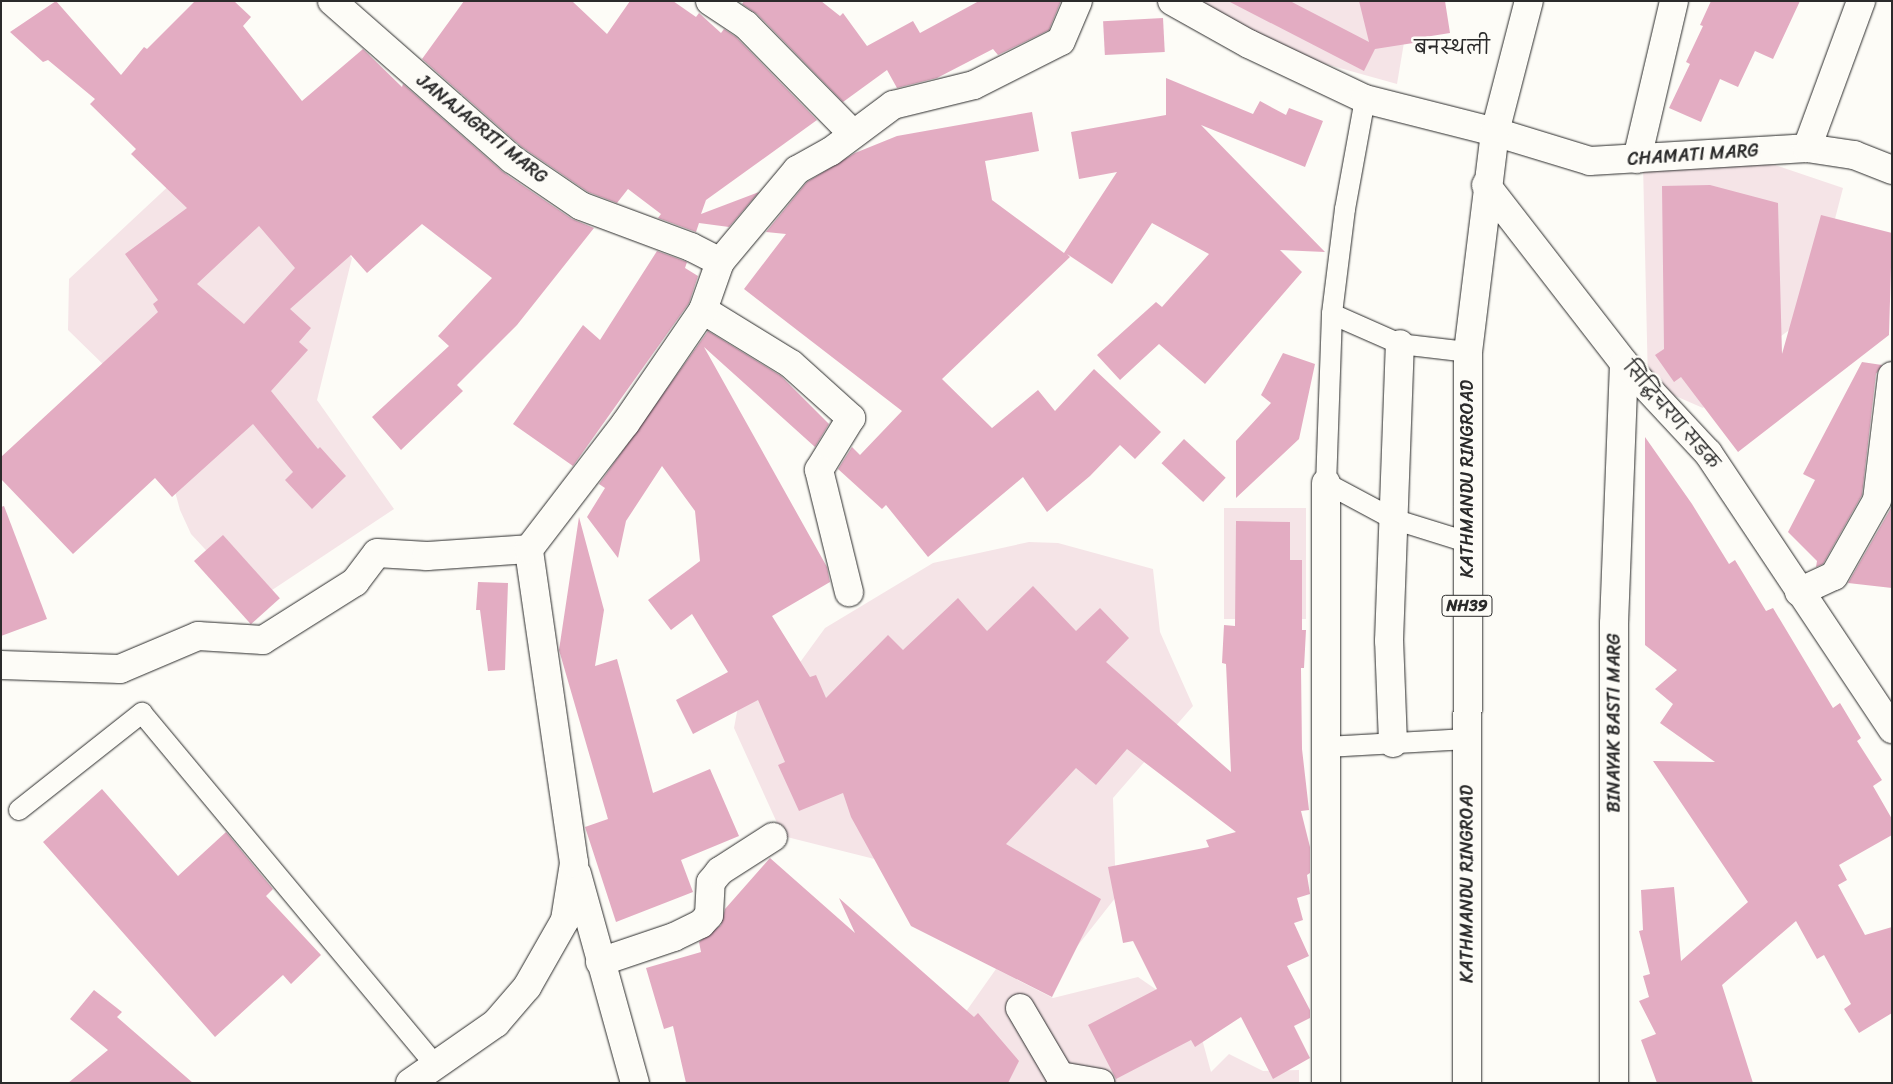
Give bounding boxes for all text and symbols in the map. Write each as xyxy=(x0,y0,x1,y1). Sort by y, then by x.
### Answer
district label: बनस्थली xyxy=(1414,37,1490,59)
street label: JANAJAGRITI MARG xyxy=(412,70,552,188)
street label: CHAMATI MARG xyxy=(1627,140,1759,170)
street label: सिद्धिचरण सडक xyxy=(1618,357,1724,473)
street label: KATHMANDU RINGROAD xyxy=(1456,380,1478,578)
road number: NH39 xyxy=(1441,592,1493,620)
street label: BINAYAK BASTI MARG xyxy=(1603,633,1625,813)
street label: KATHMANDU RINGROAD xyxy=(1456,785,1478,983)

